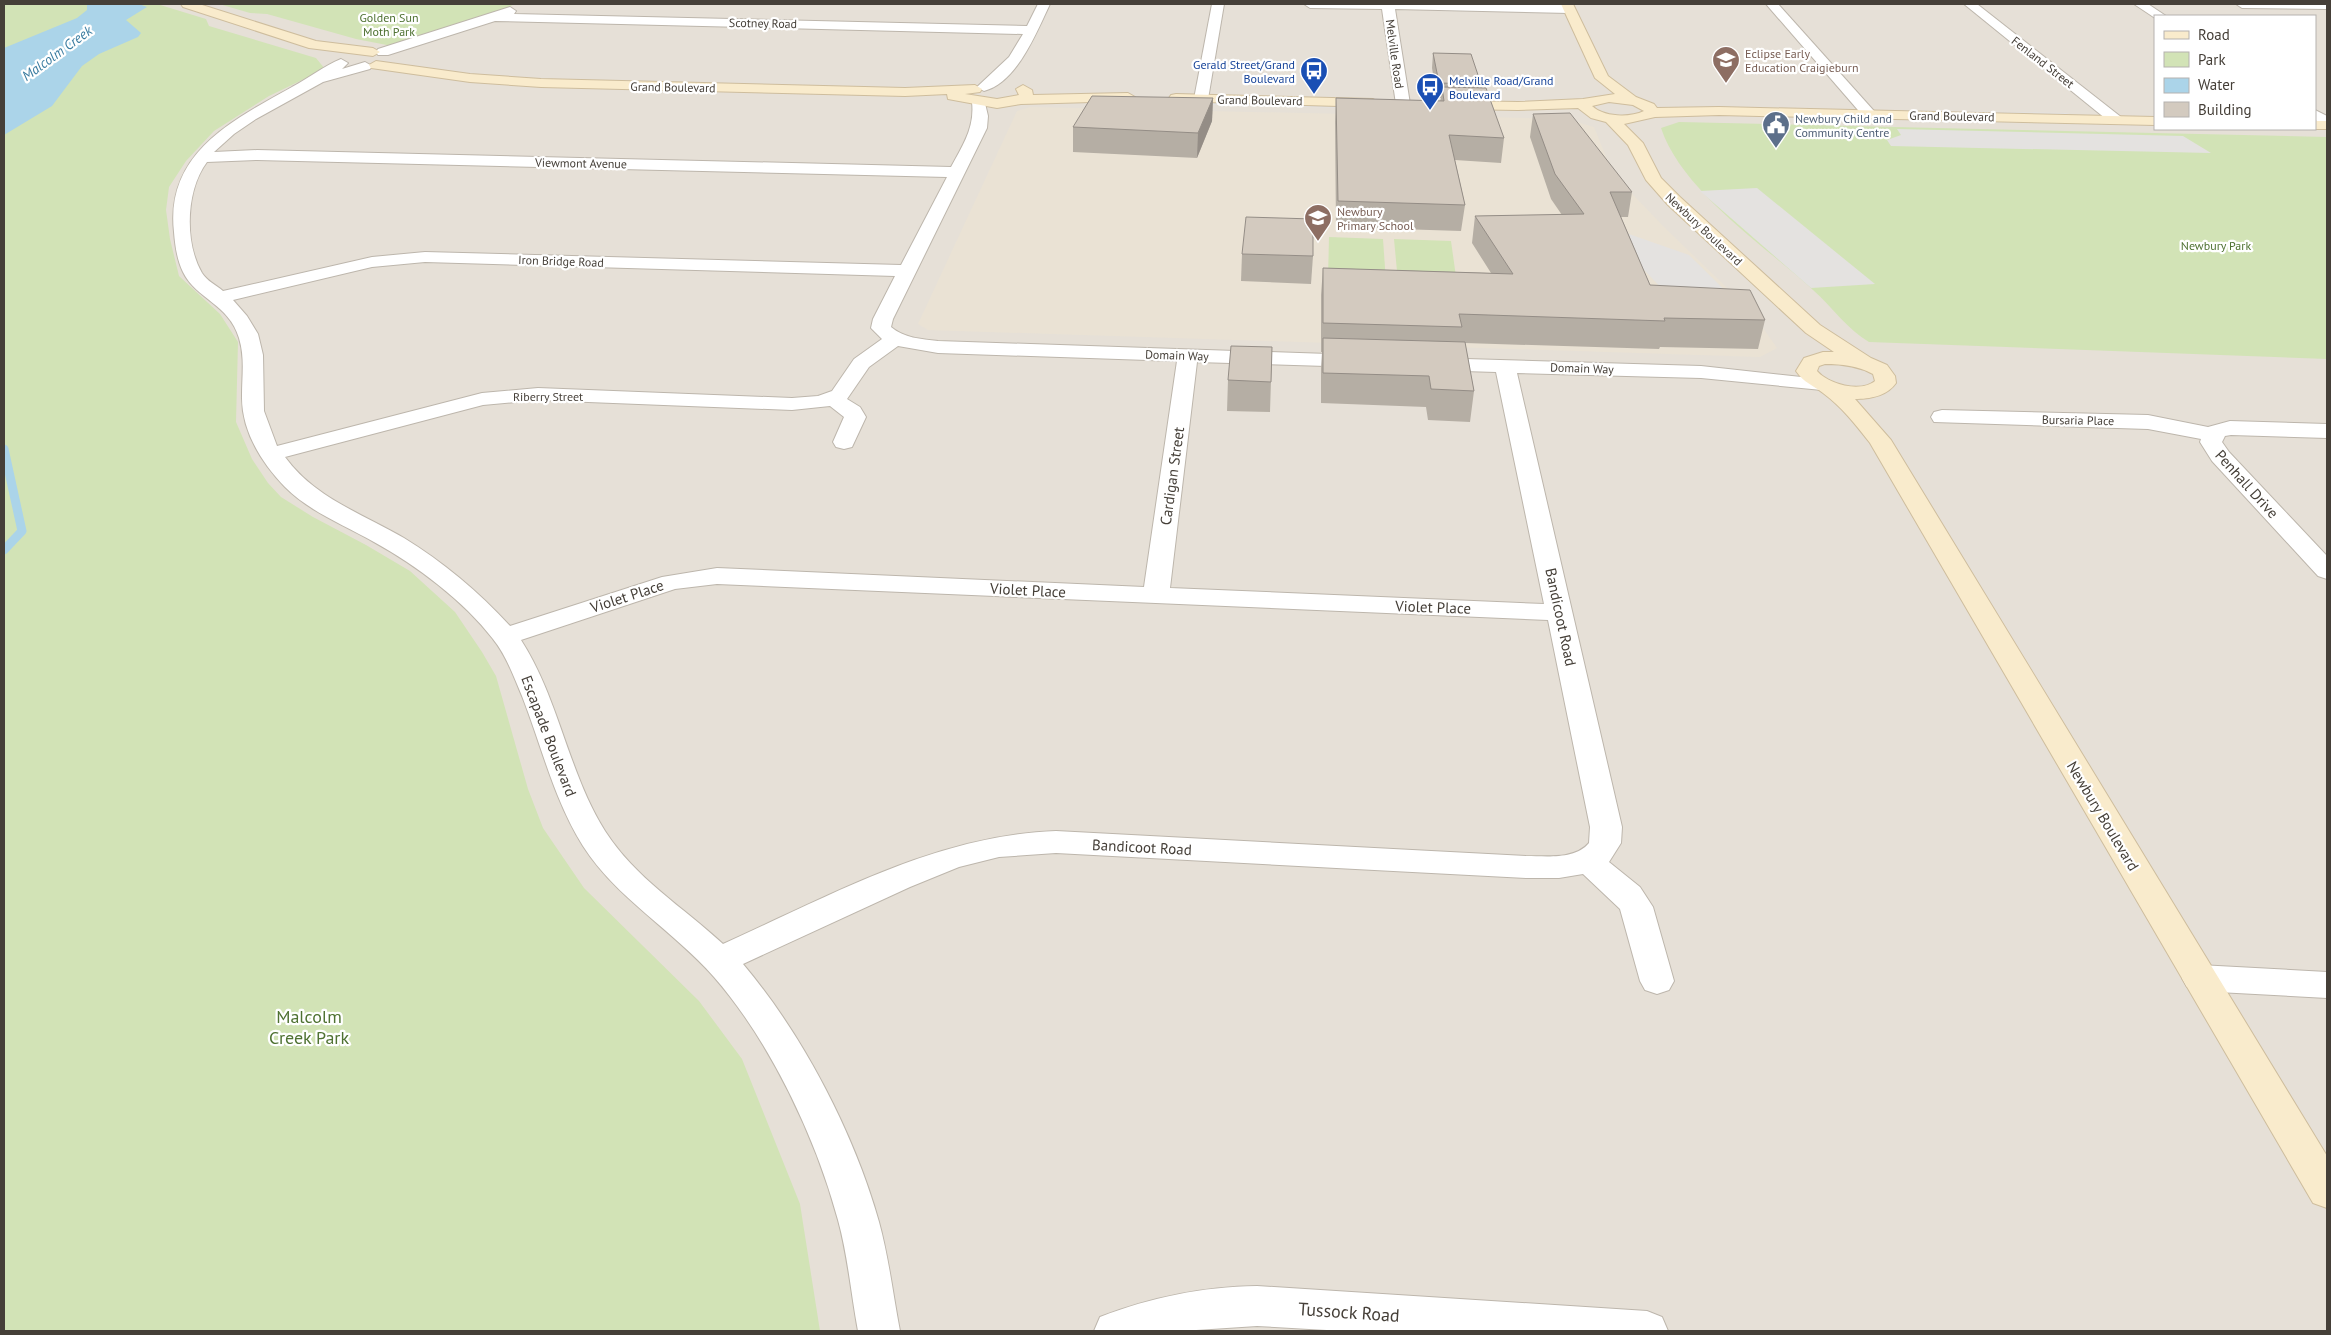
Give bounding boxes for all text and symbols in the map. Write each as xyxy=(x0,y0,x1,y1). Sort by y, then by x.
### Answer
park label: Golden Sun Moth Park xyxy=(359,10,419,39)
street label: Scotney Road xyxy=(729,15,797,31)
legend xyxy=(2154,15,2316,130)
street label: Melville Road xyxy=(1383,18,1407,90)
water label: Malcolm Creek xyxy=(18,21,96,85)
text: Road xyxy=(2198,25,2230,44)
street label: Fenland Street xyxy=(2009,33,2077,91)
school or university icon: Eclipse Early Education Craigieburn xyxy=(1711,45,1741,84)
place label: Eclipse Early Education Craigieburn xyxy=(1745,46,1858,75)
text: Park xyxy=(2198,50,2226,69)
bus stop icon: Gerald Street/Grand Boulevard xyxy=(1299,56,1329,95)
place label: Gerald Street/Grand Boulevard xyxy=(1193,57,1295,86)
bus stop icon: Melville Road/Grand Boulevard xyxy=(1415,72,1445,111)
place label: Melville Road/Grand Boulevard xyxy=(1449,73,1553,102)
text: Water xyxy=(2198,75,2235,94)
street label: Grand Boulevard xyxy=(630,79,716,95)
street label: Grand Boulevard xyxy=(1217,92,1303,108)
text: Building xyxy=(2198,100,2252,119)
street label: Grand Boulevard xyxy=(1909,108,1995,124)
public building icon: Newbury Child and Community Centre xyxy=(1761,110,1791,149)
place label: Newbury Child and Community Centre xyxy=(1795,111,1892,140)
street label: Viewmont Avenue xyxy=(534,155,627,171)
street label: Newbury Boulevard xyxy=(1662,189,1746,269)
school or university icon: Newbury Primary School xyxy=(1303,203,1333,242)
place label: Newbury Primary School xyxy=(1337,204,1414,233)
park label: Newbury Park xyxy=(2181,238,2251,253)
street label: Iron Bridge Road xyxy=(518,252,604,270)
street label: Domain Way xyxy=(1145,346,1210,364)
street label: Domain Way xyxy=(1550,359,1615,377)
street label: Riberry Street xyxy=(513,389,583,404)
street label: Bursaria Place xyxy=(2042,412,2114,428)
street label: Cardigan Street xyxy=(1156,426,1188,526)
street label: Penhall Drive xyxy=(2211,446,2283,522)
street label: Bandicoot Road xyxy=(1541,566,1581,668)
street label: Violet Place xyxy=(587,575,666,617)
street label: Violet Place xyxy=(989,578,1066,601)
street label: Violet Place xyxy=(1394,596,1471,618)
street label: Escapade Boulevard xyxy=(517,673,581,799)
street label: Newbury Boulevard xyxy=(2063,758,2143,874)
street label: Bandicoot Road xyxy=(1092,835,1192,859)
park label: Malcolm Creek Park xyxy=(269,1005,349,1049)
street label: Tussock Road xyxy=(1297,1297,1401,1327)

